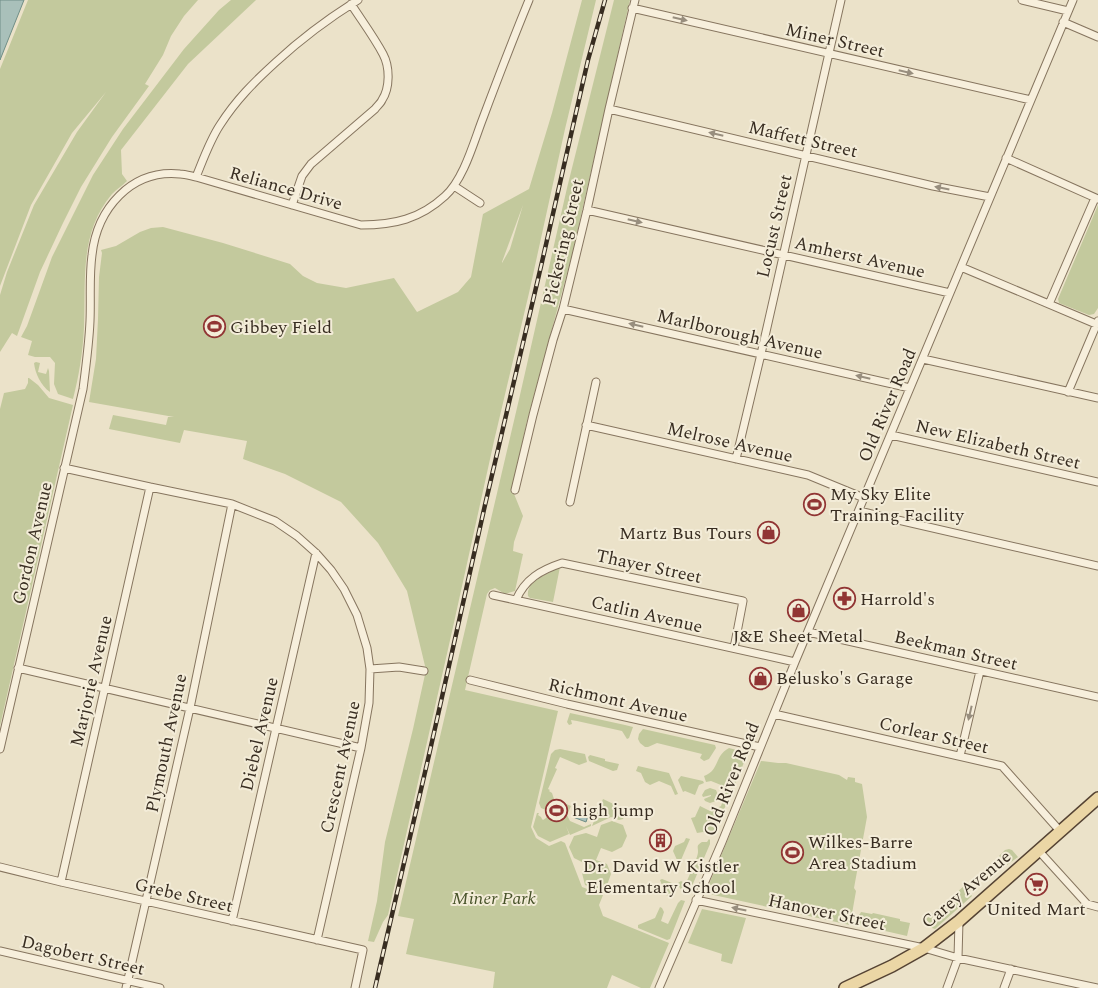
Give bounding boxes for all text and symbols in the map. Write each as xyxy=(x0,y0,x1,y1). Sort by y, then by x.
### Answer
one-way arrow xyxy=(672,15,687,23)
street label: Miner Street xyxy=(783,16,887,65)
one-way arrow xyxy=(899,68,914,76)
street label: Maffett Street xyxy=(746,114,860,165)
one-way arrow xyxy=(708,130,723,138)
street label: Reliance Drive xyxy=(226,159,346,218)
street label: Locust Street xyxy=(749,172,800,281)
street label: Pickering Street xyxy=(536,176,591,308)
one-way arrow xyxy=(934,183,950,191)
one-way arrow xyxy=(627,217,642,225)
street label: Amherst Avenue xyxy=(792,229,928,286)
street label: Marlborough Avenue xyxy=(654,302,825,367)
place label: Gibbey Field xyxy=(230,314,332,341)
sports icon: Gibbey Field xyxy=(202,315,226,339)
one-way arrow xyxy=(629,321,644,329)
street label: Old River Road xyxy=(851,344,924,466)
one-way arrow xyxy=(855,373,870,381)
street label: New Elizabeth Street xyxy=(913,412,1083,477)
street label: Melrose Avenue xyxy=(664,415,796,470)
street label: Gordon Avenue xyxy=(5,479,60,607)
place label: My Sky Elite Training Facility xyxy=(830,481,965,529)
sports icon: My Sky Elite Training Facility xyxy=(802,492,826,516)
place label: Martz Bus Tours xyxy=(619,520,752,547)
shop icon: Martz Bus Tours xyxy=(756,521,780,545)
street label: Thayer Street xyxy=(594,542,704,591)
place label: Harrold's xyxy=(860,586,935,613)
pharmacy icon: Harrold's xyxy=(832,587,856,611)
street label: Catlin Avenue xyxy=(589,589,705,640)
shop icon: J&E Sheet Metal xyxy=(786,599,810,623)
street label: Marjorie Avenue xyxy=(63,613,120,749)
place label: J&E Sheet Metal xyxy=(733,623,863,650)
street label: Beekman Street xyxy=(892,623,1020,678)
place label: Belusko's Garage xyxy=(776,665,913,692)
shop icon: Belusko's Garage xyxy=(748,666,772,690)
street label: Plymouth Avenue xyxy=(139,671,194,815)
street label: Richmont Avenue xyxy=(545,671,690,730)
street label: Diebel Avenue xyxy=(233,674,286,794)
street label: Crescent Avenue xyxy=(313,698,368,836)
one-way arrow xyxy=(966,706,974,721)
street label: Corlear Street xyxy=(876,710,991,761)
street label: Old River Road xyxy=(696,718,767,841)
place label: high jump xyxy=(572,797,654,824)
sports icon: high jump xyxy=(544,798,568,822)
building icon: Dr. David W Kistler Elementary School xyxy=(649,829,673,853)
place label: Wilkes-Barre Area Stadium xyxy=(808,829,917,877)
sports icon: Wilkes-Barre Area Stadium xyxy=(780,840,804,864)
street label: Carey Avenue xyxy=(915,844,1017,935)
place label: Dr. David W Kistler Elementary School xyxy=(583,853,739,901)
street label: Grebe Street xyxy=(132,871,236,920)
supermarket icon: United Mart xyxy=(1024,872,1048,896)
park label: Miner Park xyxy=(452,885,536,912)
street label: Hanover Street xyxy=(765,887,888,938)
place label: United Mart xyxy=(986,896,1086,923)
one-way arrow xyxy=(731,905,747,913)
street label: Dagobert Street xyxy=(18,928,147,983)

